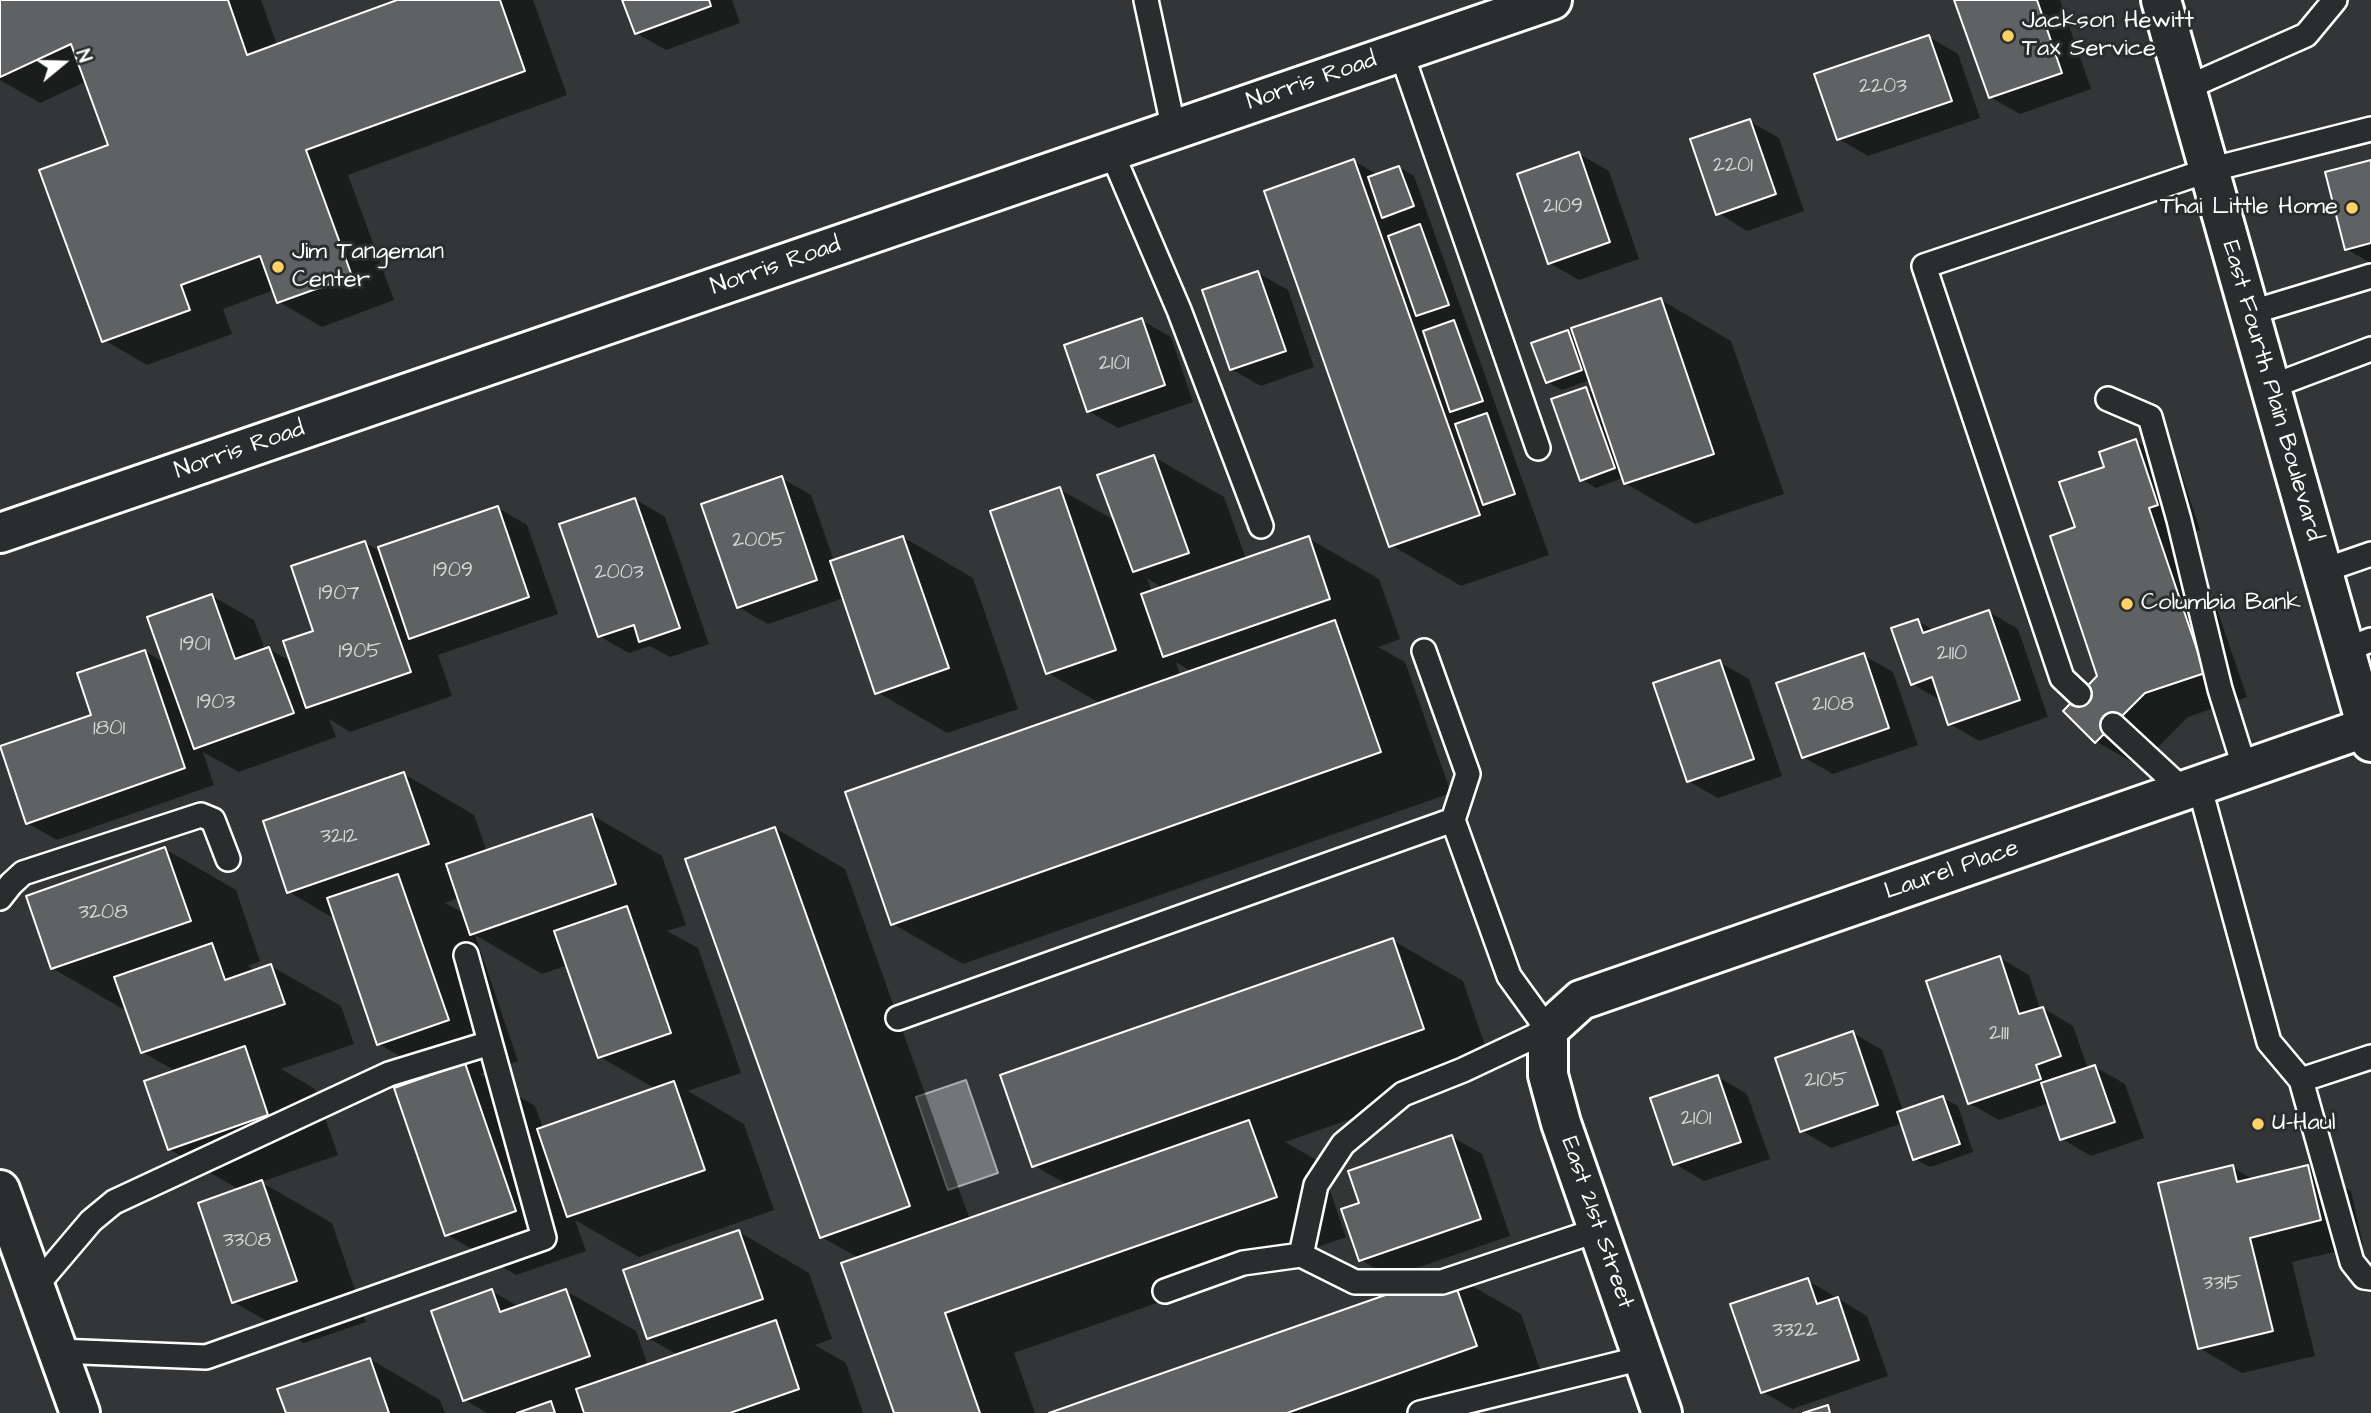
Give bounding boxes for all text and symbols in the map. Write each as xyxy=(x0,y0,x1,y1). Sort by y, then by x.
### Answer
place label: Jackson Hewitt Tax Service xyxy=(2022,8,2194,64)
north arrow xyxy=(28,28,98,98)
marker: Jackson Hewitt Tax Service xyxy=(2000,28,2016,44)
text: N xyxy=(69,46,98,66)
street label: Norris Road xyxy=(1243,46,1381,118)
house number: 2203 xyxy=(1859,75,1907,101)
house number: 2201 xyxy=(1713,154,1753,180)
place label: Thai Little Home xyxy=(2160,194,2338,222)
house number: 2109 xyxy=(1543,195,1583,221)
marker: Thai Little Home xyxy=(2344,200,2360,216)
street label: Norris Road xyxy=(707,231,845,303)
street label: East Fourth Plain Boulevard xyxy=(2214,238,2328,544)
place label: Jim Tangeman Center xyxy=(292,239,444,295)
marker: Jim Tangeman Center xyxy=(270,259,286,275)
house number: 2101 xyxy=(1099,352,1129,378)
street label: Norris Road xyxy=(171,415,309,487)
house number: 2005 xyxy=(732,529,786,555)
house number: 1909 xyxy=(433,559,473,585)
house number: 2003 xyxy=(594,561,644,587)
house number: 1907 xyxy=(319,582,359,608)
place label: Columbia Bank xyxy=(2141,590,2301,618)
marker: Columbia Bank xyxy=(2119,596,2135,612)
house number: 1901 xyxy=(180,633,210,659)
house number: 1905 xyxy=(339,640,381,666)
house number: 2110 xyxy=(1937,642,1967,668)
house number: 1903 xyxy=(197,691,235,717)
house number: 2108 xyxy=(1812,693,1854,719)
house number: 1801 xyxy=(93,717,125,743)
house number: 3212 xyxy=(320,825,358,851)
street label: Laurel Place xyxy=(1881,835,2023,907)
house number: 3208 xyxy=(78,901,128,927)
house number: 2111 xyxy=(1989,1022,2009,1048)
house number: 2105 xyxy=(1805,1069,1847,1095)
house number: 2101 xyxy=(1681,1107,1711,1133)
place label: U-Haul xyxy=(2272,1110,2336,1138)
marker: U-Haul xyxy=(2250,1116,2266,1132)
street label: East 21st Street xyxy=(1553,1133,1639,1313)
house number: 3308 xyxy=(223,1229,271,1255)
house number: 3315 xyxy=(2203,1272,2241,1298)
house number: 3322 xyxy=(1772,1319,1818,1345)

